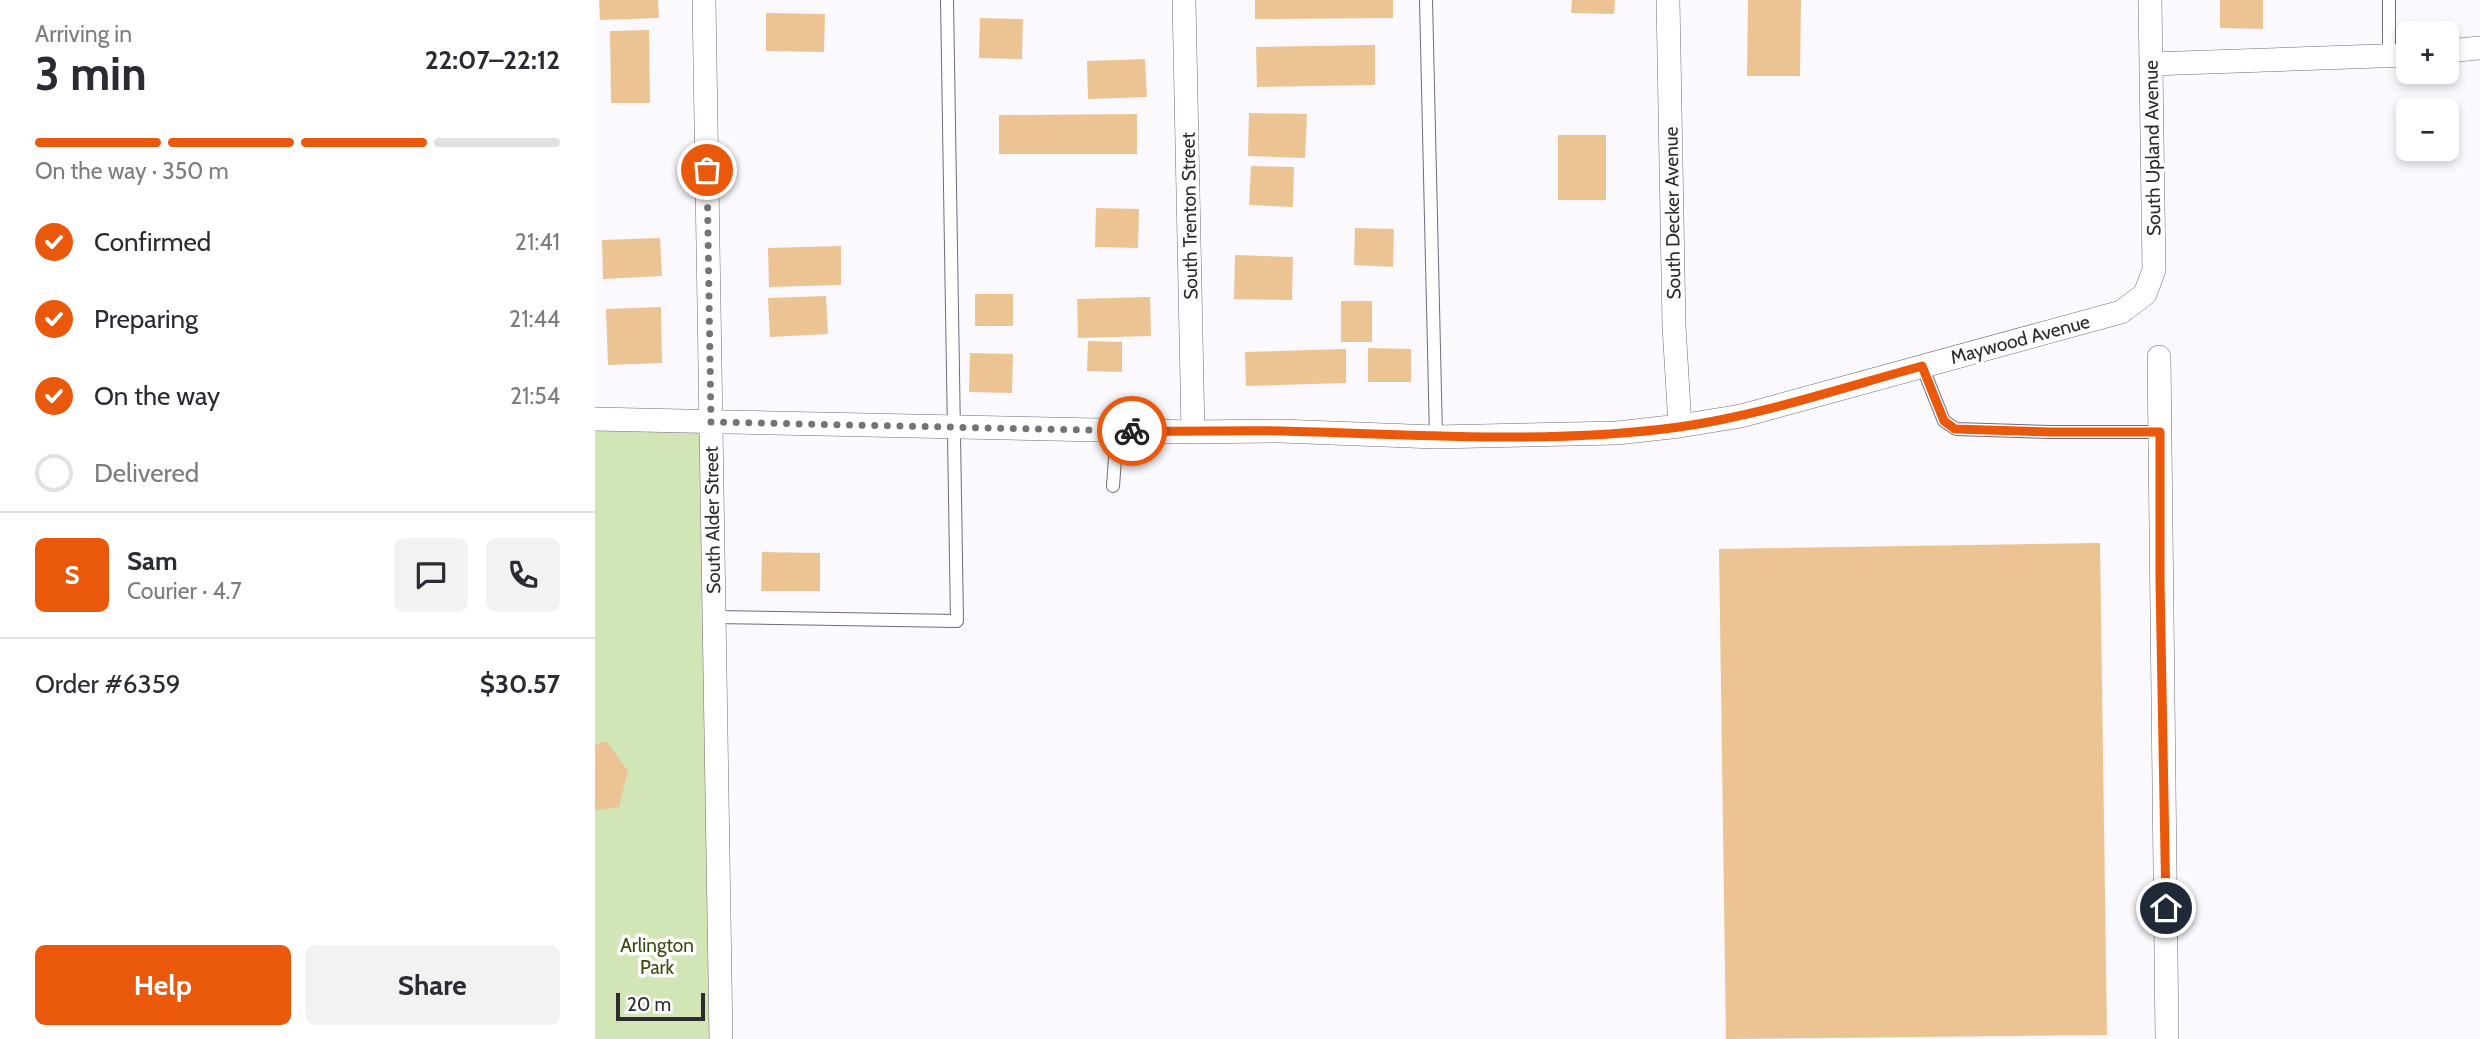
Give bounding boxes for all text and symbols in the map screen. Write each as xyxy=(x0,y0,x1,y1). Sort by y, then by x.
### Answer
text: Arriving in xyxy=(35,20,132,48)
map controls xyxy=(2396,21,2459,161)
button: + xyxy=(2396,21,2459,84)
text: 22:07–22:12 xyxy=(425,44,560,76)
text: 3 min xyxy=(35,46,147,102)
street label: South Upland Avenue xyxy=(2139,60,2166,236)
button: − xyxy=(2396,98,2459,161)
street label: South Decker Avenue xyxy=(1659,126,1686,300)
street label: South Trenton Street xyxy=(1177,132,1202,300)
pin xyxy=(677,140,737,200)
icon: bag xyxy=(688,151,726,189)
text: On the way · 350 m xyxy=(35,157,229,185)
icon: check xyxy=(35,223,73,261)
text: Confirmed xyxy=(94,226,211,258)
text: 21:41 xyxy=(515,228,560,256)
icon: check xyxy=(35,300,73,338)
text: Preparing xyxy=(94,303,198,335)
text: 21:44 xyxy=(509,305,560,333)
street label: Maywood Avenue xyxy=(1948,310,2093,369)
icon: check xyxy=(35,377,73,415)
text: On the way xyxy=(94,380,220,412)
text: 21:54 xyxy=(510,382,560,410)
courier xyxy=(1097,396,1167,466)
icon: bike xyxy=(1113,412,1151,450)
street label: South Alder Street xyxy=(700,445,725,594)
text: Delivered xyxy=(94,457,199,489)
button: chat xyxy=(394,538,468,612)
button: phone xyxy=(486,538,560,612)
text: Sam xyxy=(127,545,178,577)
text: S xyxy=(64,559,80,591)
text: Courier · 4.7 xyxy=(127,577,242,605)
text: Order #6359 xyxy=(35,668,181,700)
text: $30.57 xyxy=(480,668,560,700)
pin xyxy=(2136,878,2196,938)
icon: home xyxy=(2147,889,2185,927)
park label: Arlington Park xyxy=(620,934,694,979)
button: Help xyxy=(35,945,291,1025)
button: Share xyxy=(305,945,560,1025)
scale bar xyxy=(616,990,705,1022)
text: 20 m xyxy=(627,993,671,1016)

